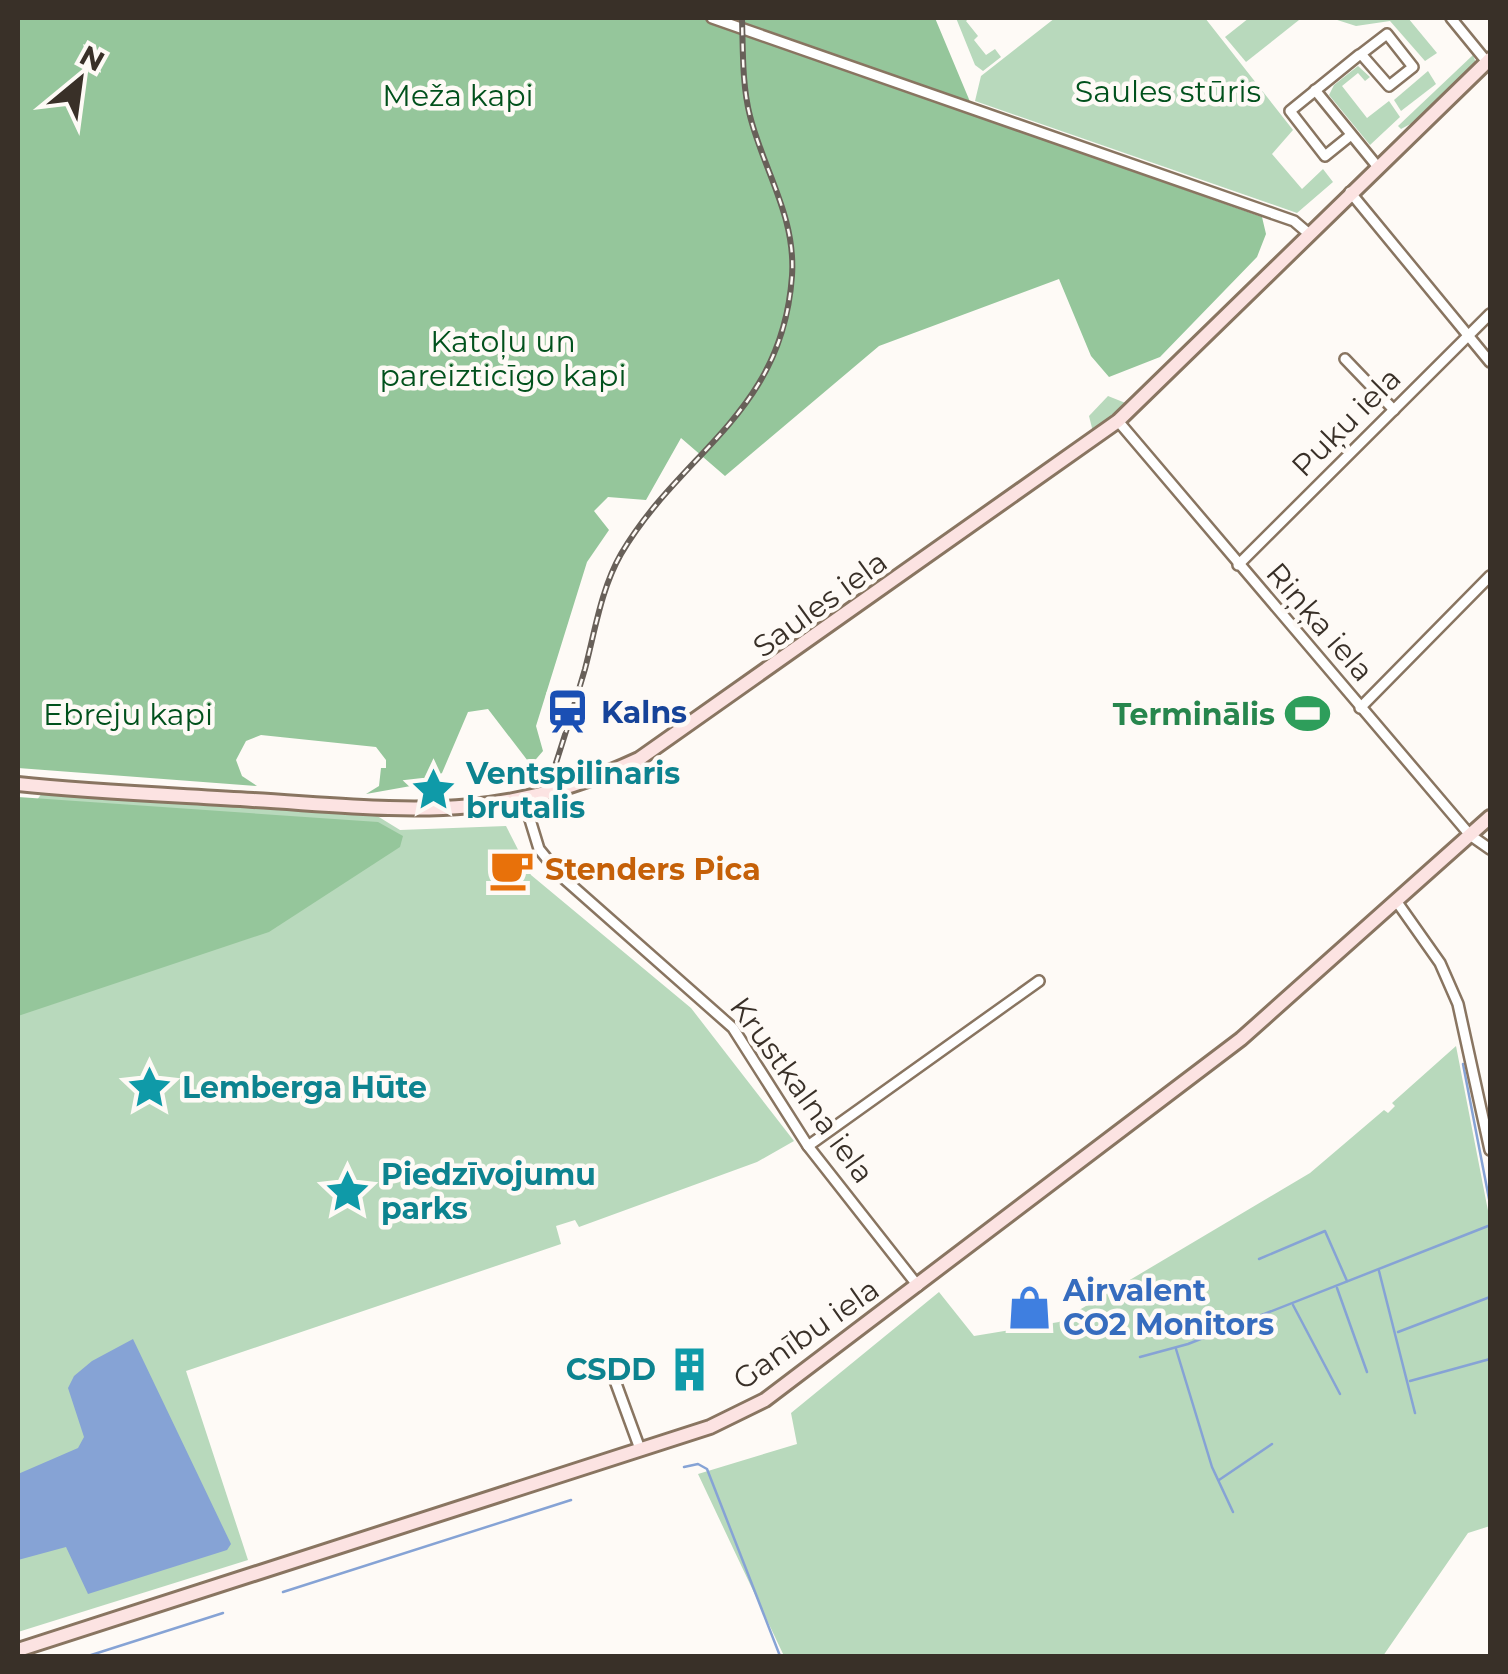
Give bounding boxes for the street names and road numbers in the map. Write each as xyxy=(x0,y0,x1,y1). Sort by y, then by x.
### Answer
street label: Puķu iela xyxy=(1284,360,1408,484)
street label: Saules iela xyxy=(746,543,894,665)
street label: Riņķa iela xyxy=(1258,555,1382,689)
street label: Krustkalna iela xyxy=(722,990,882,1190)
street label: Ganību iela xyxy=(726,1270,886,1398)

